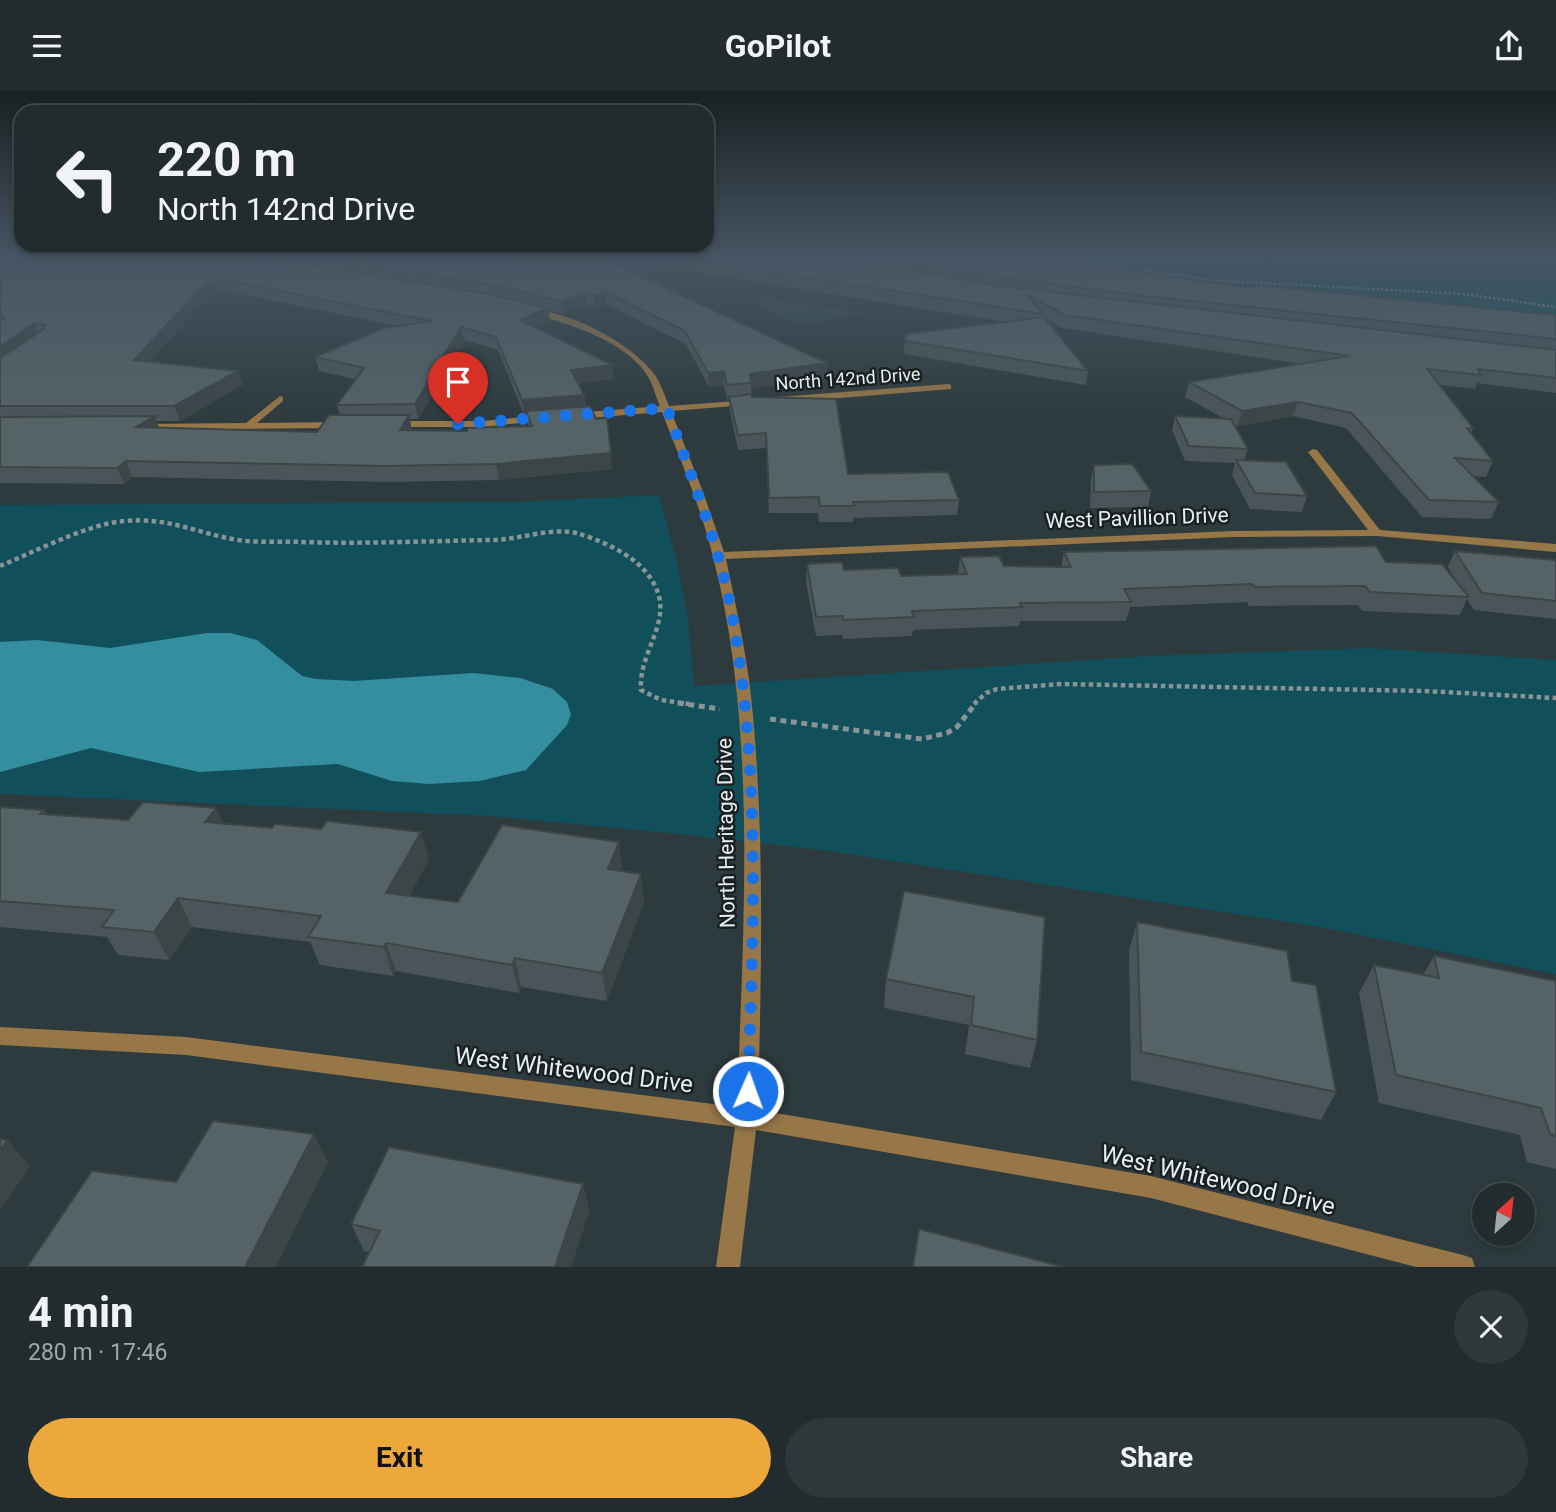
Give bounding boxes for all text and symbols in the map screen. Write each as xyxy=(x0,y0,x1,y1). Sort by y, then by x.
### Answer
icon: menu xyxy=(28,27,66,65)
text: GoPilot xyxy=(725,27,831,65)
icon: share xyxy=(1490,27,1528,65)
text: 220 m xyxy=(157,131,296,188)
icon: left xyxy=(42,133,133,224)
text: North 142nd Drive xyxy=(157,190,415,228)
pin xyxy=(428,352,488,424)
icon: arrive xyxy=(439,363,477,401)
street label: North 142nd Drive xyxy=(775,363,921,394)
street label: West Pavillion Drive xyxy=(1045,503,1229,533)
street label: North Heritage Drive xyxy=(712,738,740,928)
street label: West Whitewood Drive xyxy=(453,1042,695,1098)
position arrow xyxy=(711,1054,785,1128)
street label: West Whitewood Drive xyxy=(1098,1139,1338,1221)
north arrow xyxy=(1472,1183,1535,1246)
map controls xyxy=(1472,1183,1535,1246)
text: 4 min xyxy=(28,1288,134,1337)
button: close xyxy=(1454,1290,1528,1364)
text: 280 m · 17:46 xyxy=(28,1339,167,1366)
button: Exit xyxy=(28,1418,771,1498)
button: Share xyxy=(785,1418,1528,1498)

